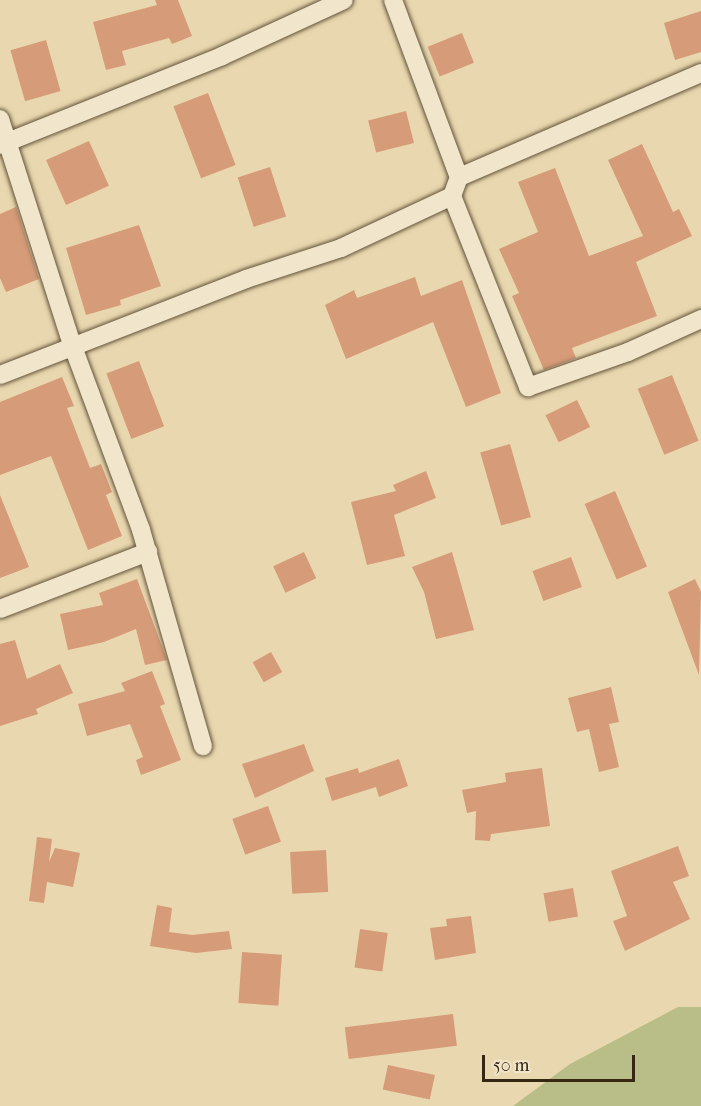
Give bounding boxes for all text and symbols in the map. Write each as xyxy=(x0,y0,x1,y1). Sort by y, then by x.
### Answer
scale bar xyxy=(485,1043,638,1081)
text: 50 m xyxy=(493,1055,529,1076)

